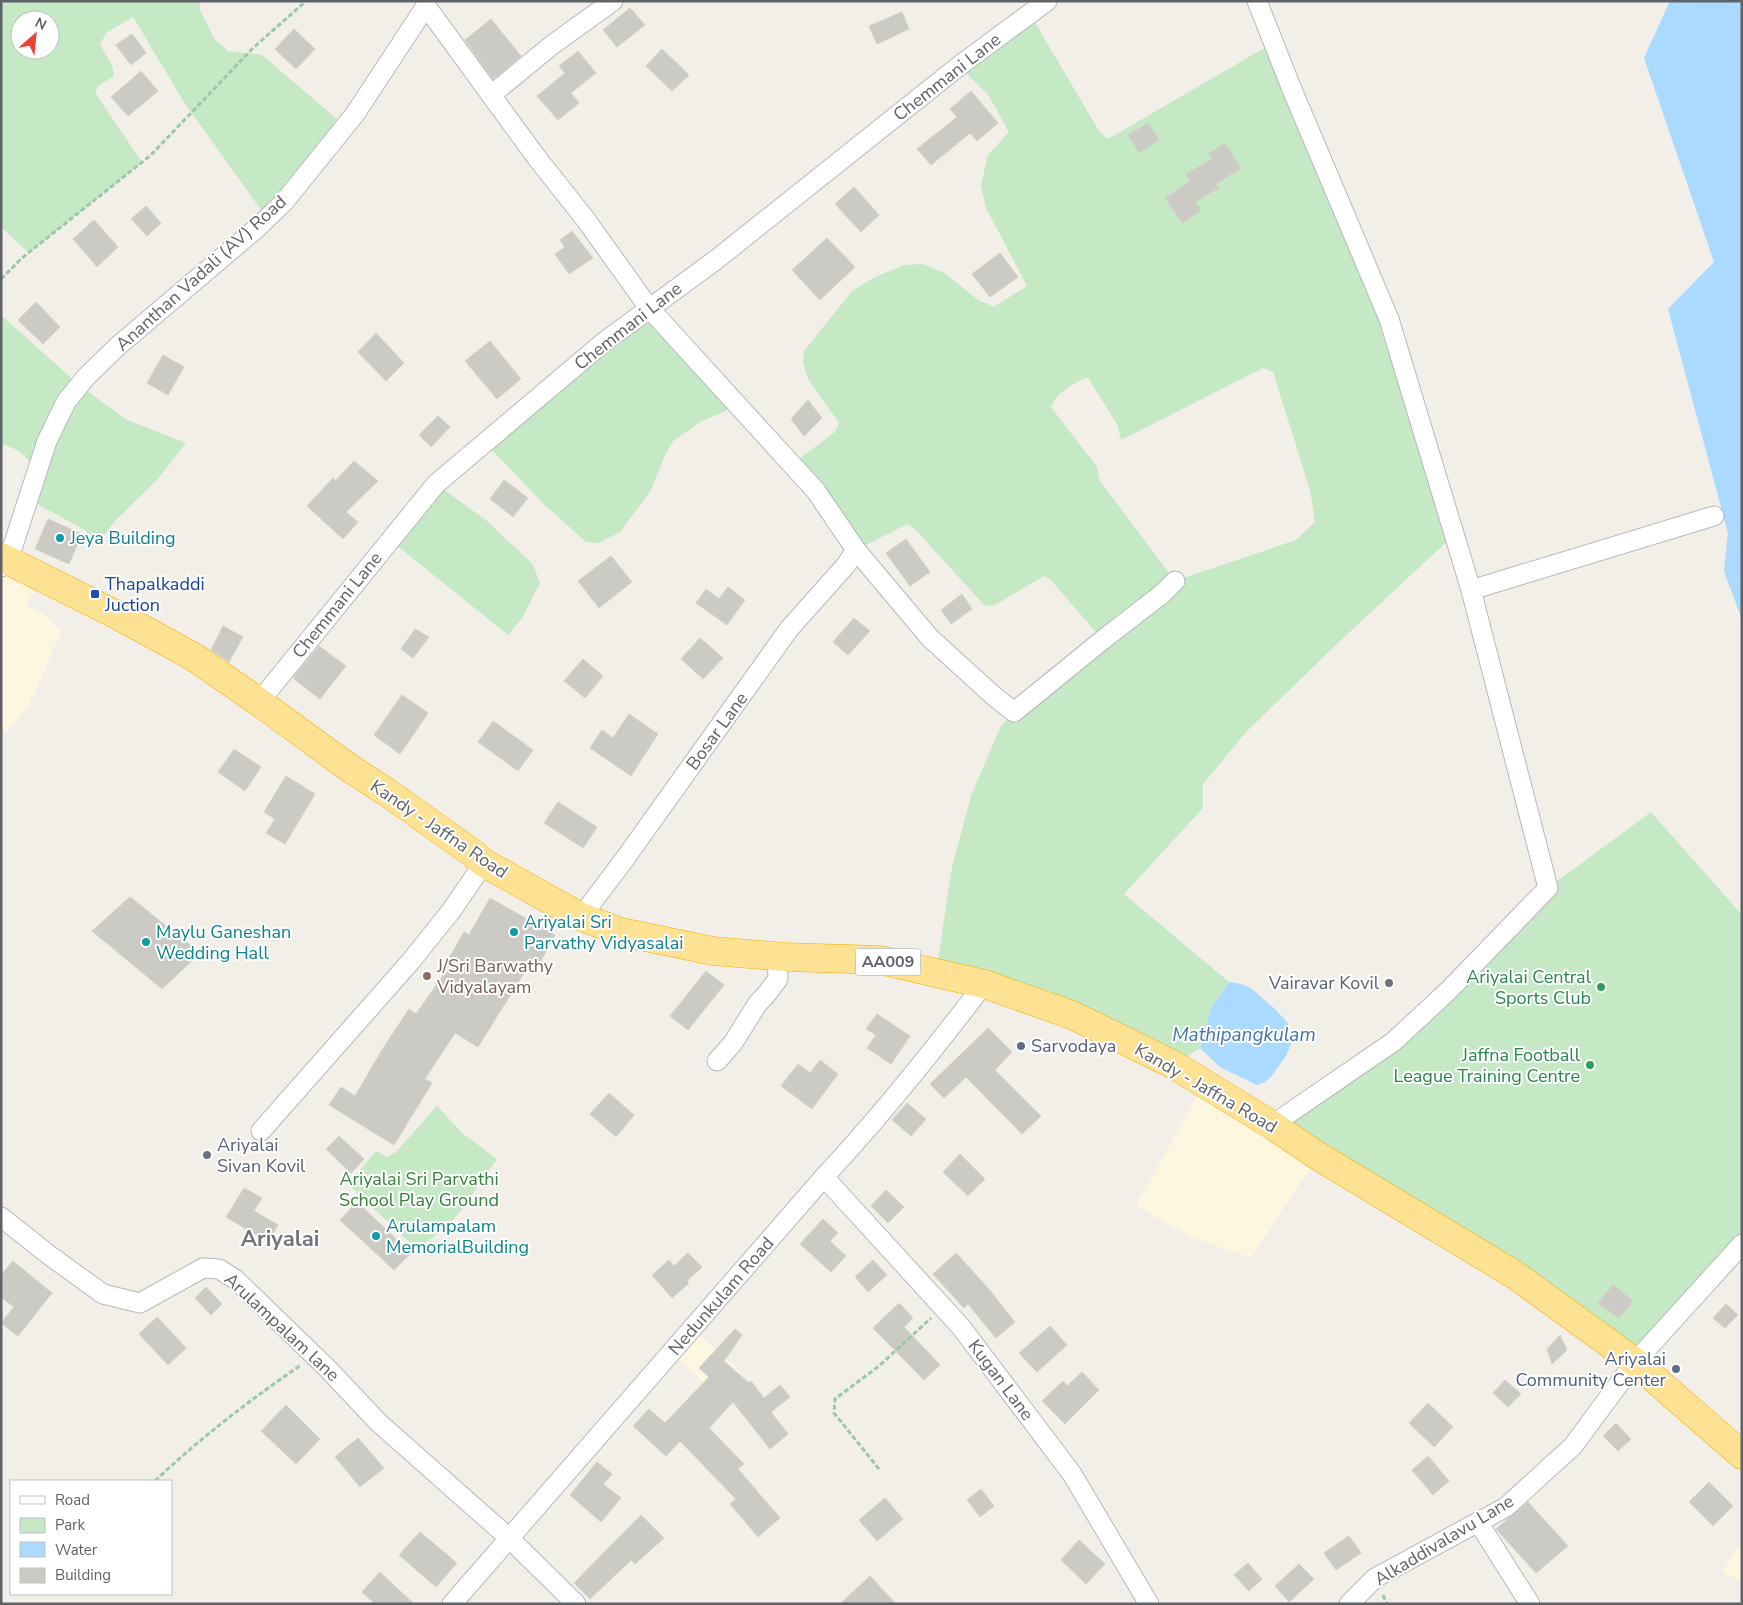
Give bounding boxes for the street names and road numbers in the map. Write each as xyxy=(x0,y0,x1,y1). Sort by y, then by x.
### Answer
street label: Chemmani Lane xyxy=(888,27,1006,127)
street label: Ananthan Vadali (AV) Road xyxy=(110,190,292,356)
street label: Chemmani Lane xyxy=(569,276,687,376)
street label: Chemmani Lane xyxy=(287,547,387,663)
street label: Bosar Lane xyxy=(681,687,753,775)
street label: Kandy - Jaffna Road xyxy=(366,774,512,884)
road number: AA009 xyxy=(856,949,920,976)
street label: Kandy - Jaffna Road xyxy=(1130,1037,1282,1139)
street label: Nedunkulam Road xyxy=(663,1232,779,1360)
street label: Arulampalam lane xyxy=(219,1267,345,1387)
street label: Kugan Lane xyxy=(963,1335,1039,1425)
street label: Alkaddivalavu Lane xyxy=(1370,1489,1518,1591)

